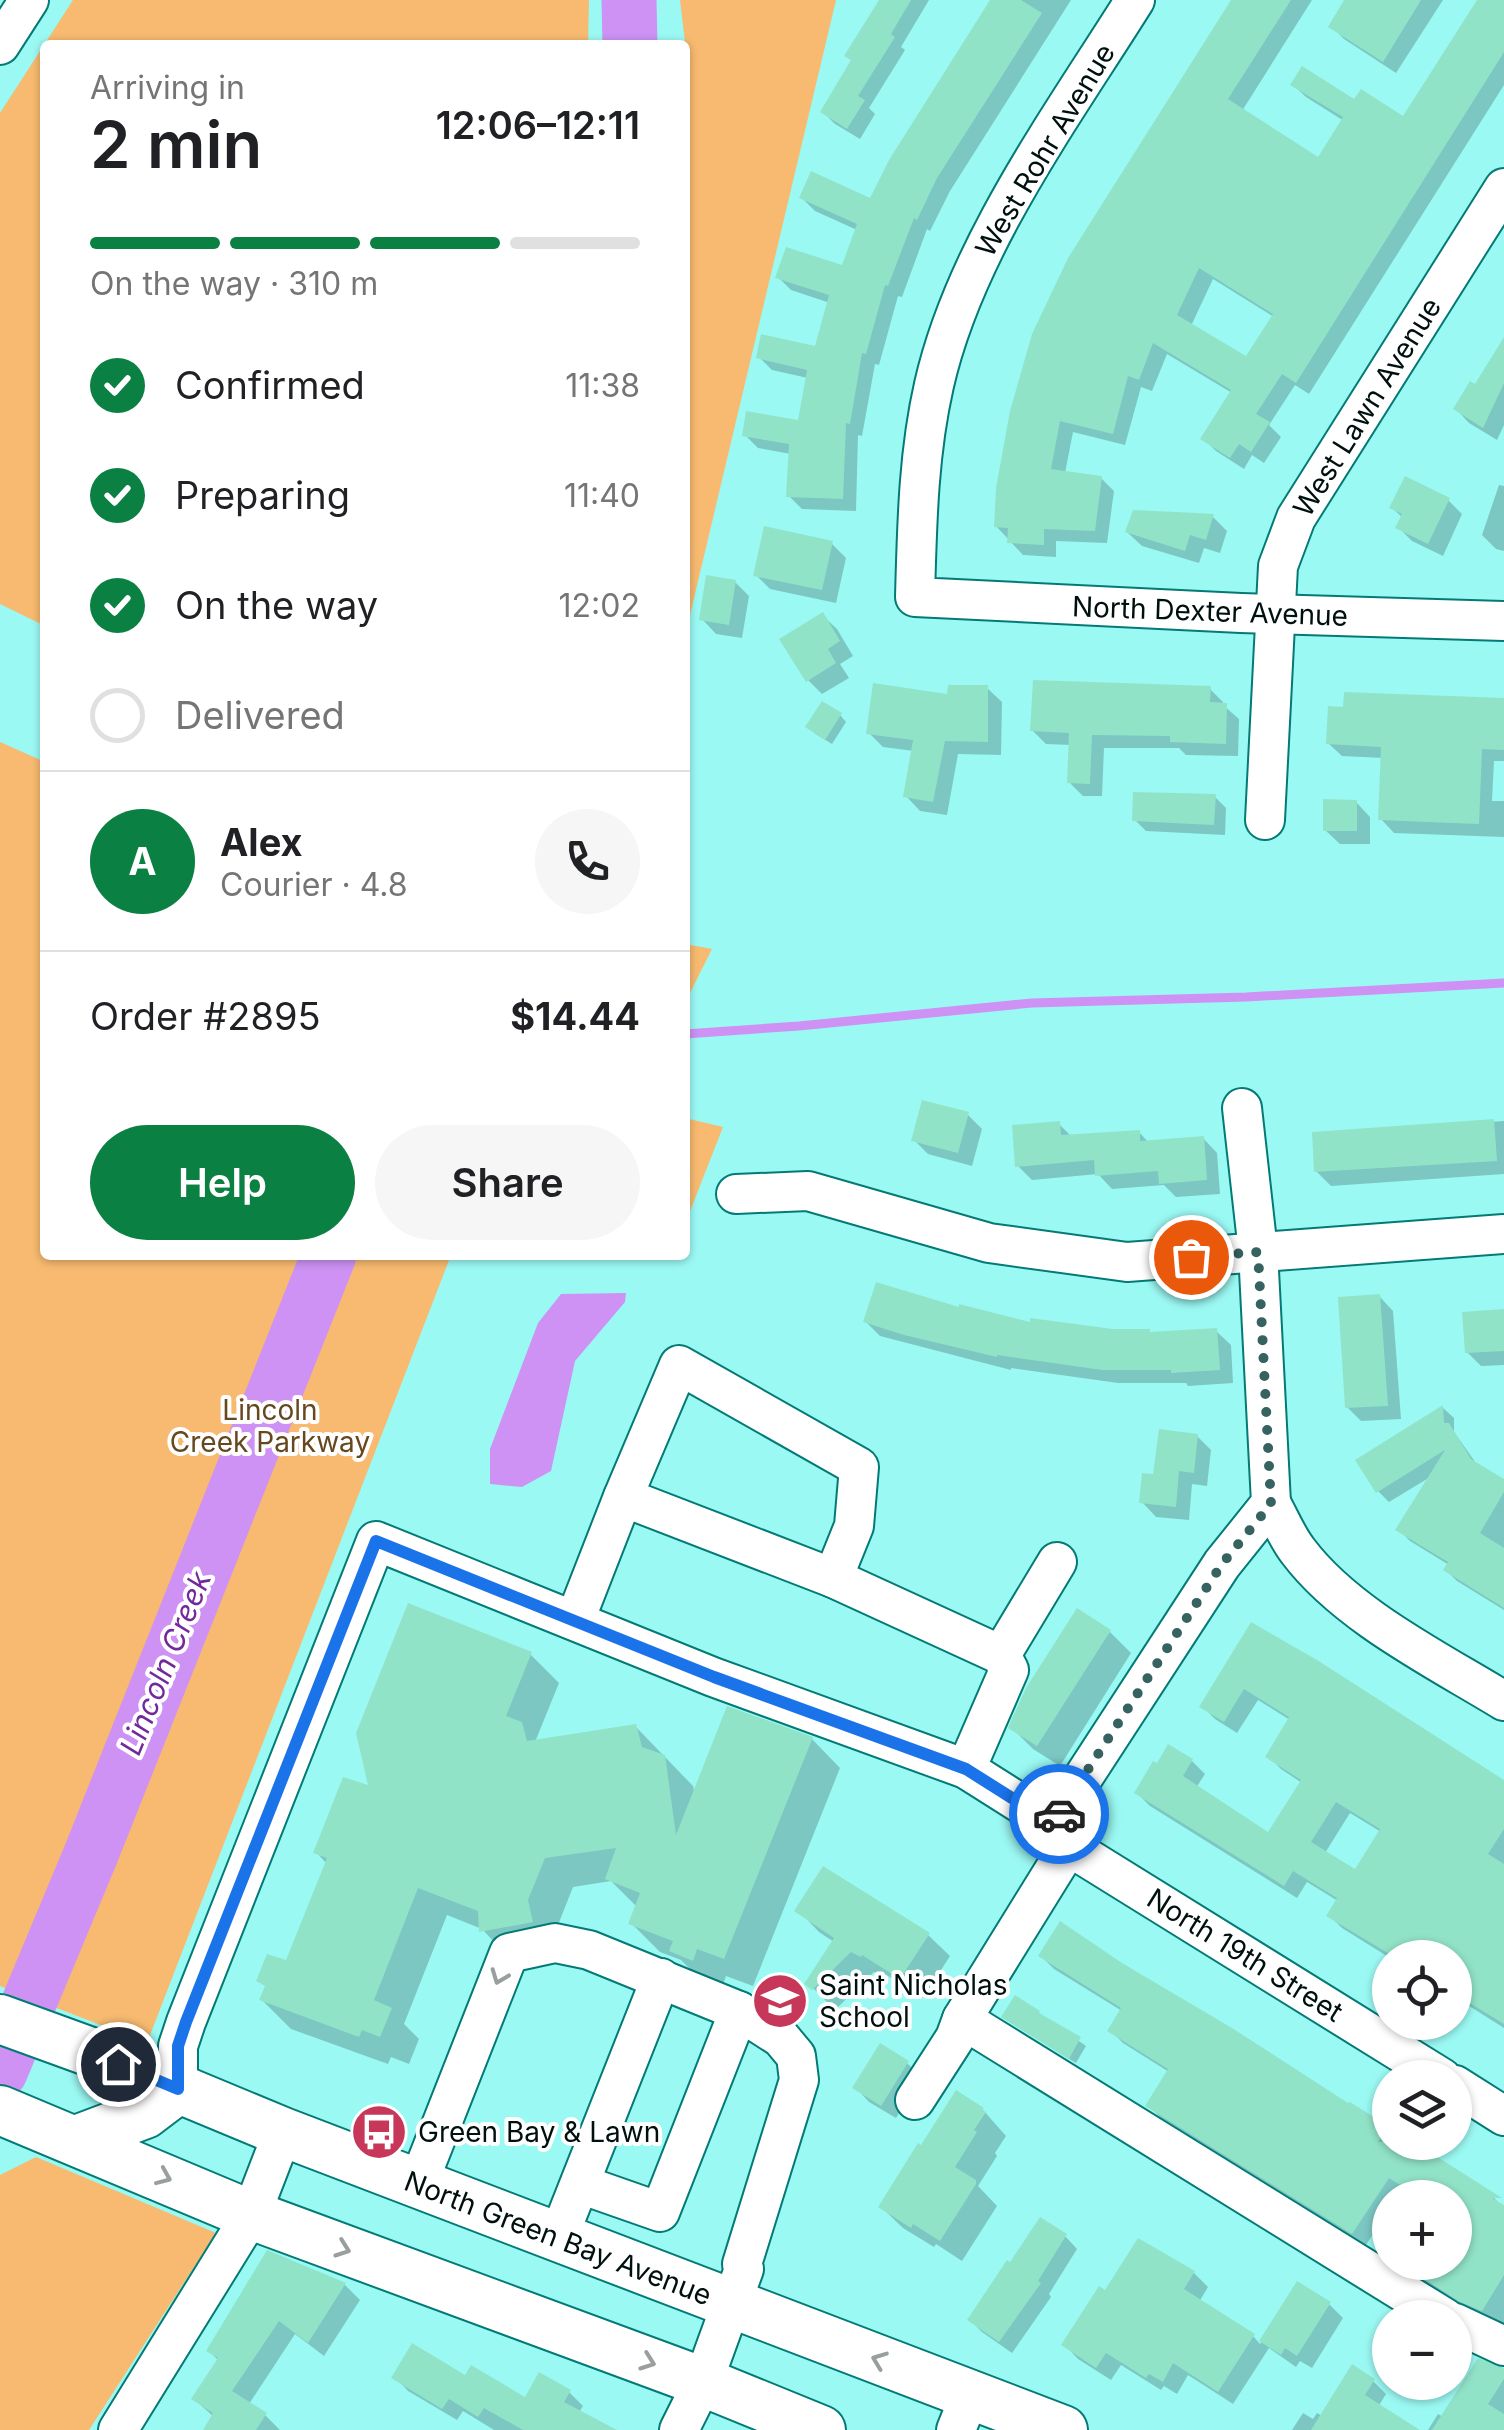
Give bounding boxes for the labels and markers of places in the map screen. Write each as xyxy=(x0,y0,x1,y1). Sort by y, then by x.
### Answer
pin xyxy=(1149,1215,1234,1300)
place label: Saint Nicholas School xyxy=(819,1968,1008,2034)
school or university icon: Saint Nicholas School xyxy=(750,1971,810,2031)
pin xyxy=(76,2022,161,2107)
bus stop icon: Green Bay & Lawn xyxy=(349,2102,409,2162)
place label: Green Bay & Lawn xyxy=(418,2115,660,2149)

